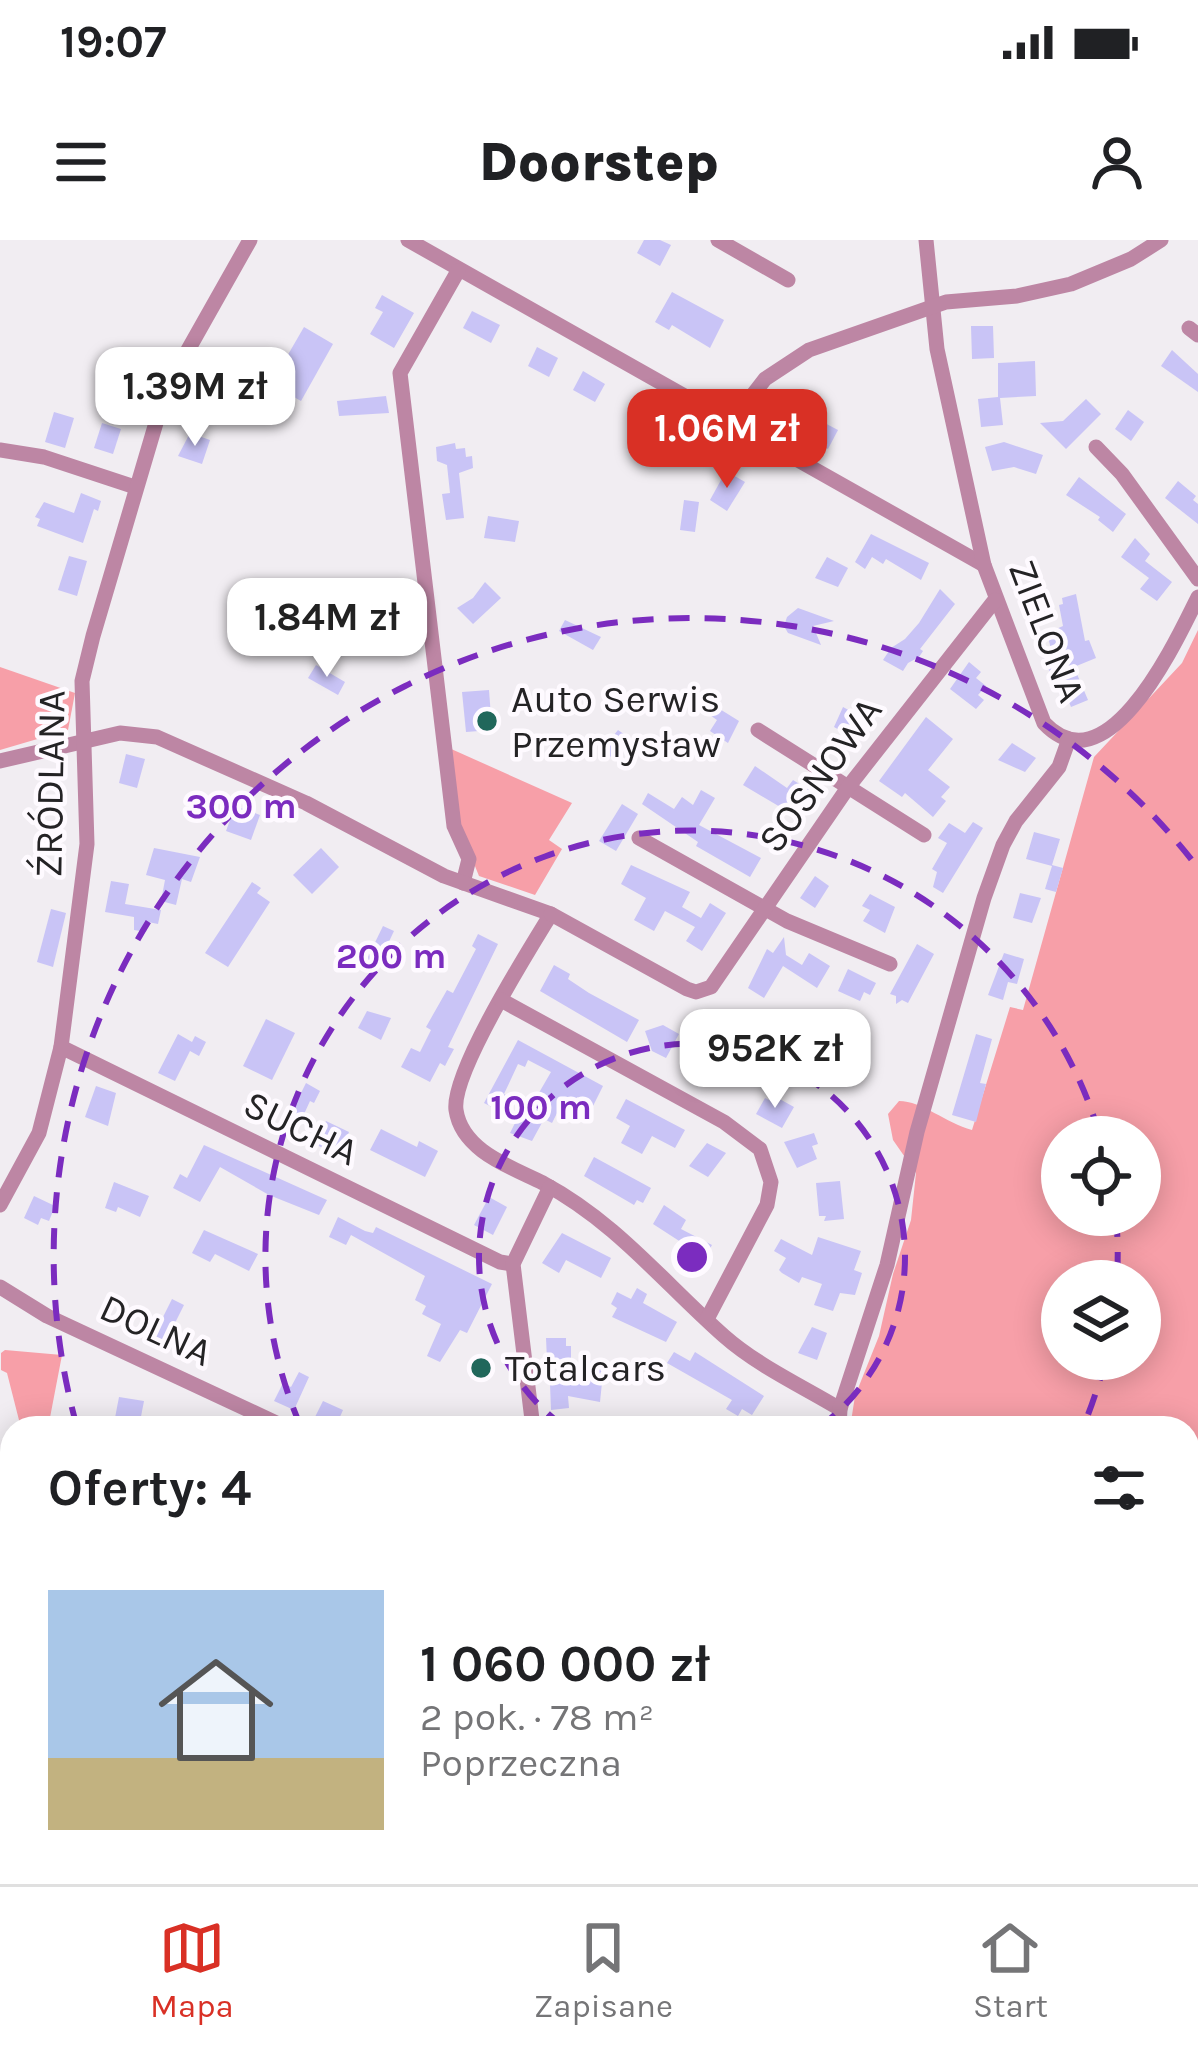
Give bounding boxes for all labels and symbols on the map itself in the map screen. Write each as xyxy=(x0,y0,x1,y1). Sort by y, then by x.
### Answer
pin: 1.39M zł xyxy=(71,347,319,449)
pin: 1.06M zł xyxy=(603,389,851,491)
street label: ZIELONA xyxy=(999,553,1095,709)
pin: 1.84M zł xyxy=(203,578,451,680)
place label: Auto Serwis Przemysław xyxy=(511,676,721,767)
street label: SOSNOWA xyxy=(748,689,892,861)
street label: ŹRÓDLANA xyxy=(25,690,75,878)
marker: Auto Serwis Przemysław xyxy=(474,708,500,734)
text: 300 m xyxy=(185,785,297,827)
text: 200 m xyxy=(336,935,446,977)
pin: 952K zł xyxy=(664,1009,886,1111)
street label: SUCHA xyxy=(236,1081,366,1175)
text: 100 m xyxy=(490,1086,592,1128)
centre of rings xyxy=(671,1236,713,1278)
street label: DOLNA xyxy=(93,1284,219,1376)
place label: Totalcars xyxy=(505,1345,666,1391)
marker: Totalcars xyxy=(468,1355,494,1381)

